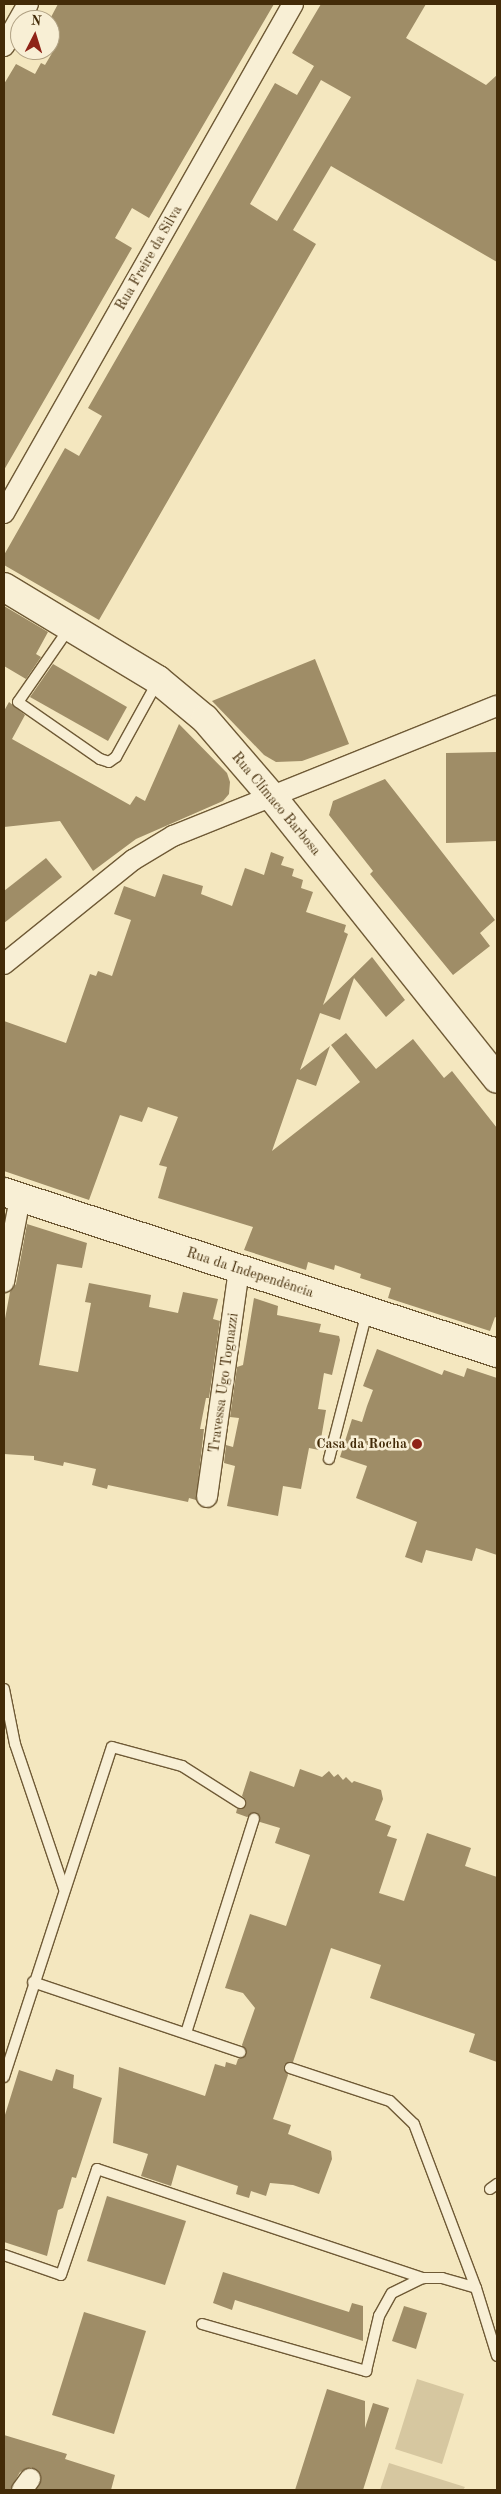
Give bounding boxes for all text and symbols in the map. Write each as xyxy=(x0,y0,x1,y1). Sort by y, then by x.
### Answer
north arrow xyxy=(10,10,60,60)
text: N xyxy=(30,14,42,28)
street label: Rua Freire da Silva xyxy=(112,203,186,313)
street label: Rua Clímaco Barbosa xyxy=(228,749,324,859)
street label: Rua da Independência xyxy=(184,1245,316,1301)
street label: Travessa Ugo Tognazzi xyxy=(206,1312,242,1454)
place label: Casa da Rocha xyxy=(316,1436,407,1452)
marker: Casa da Rocha xyxy=(411,1438,423,1450)

